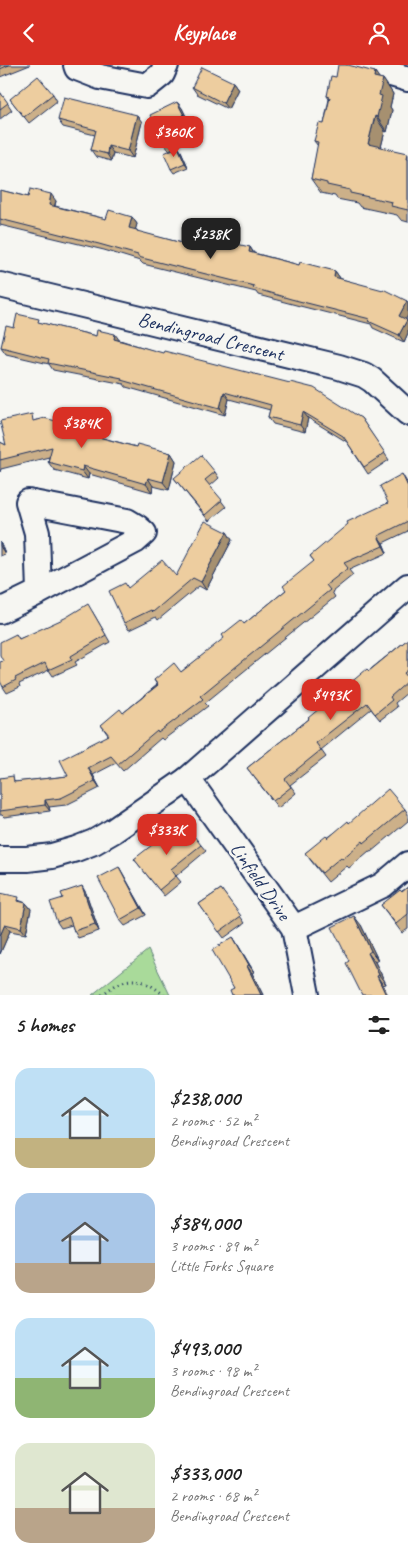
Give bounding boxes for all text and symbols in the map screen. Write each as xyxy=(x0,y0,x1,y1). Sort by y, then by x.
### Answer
icon: back xyxy=(15,19,43,47)
text: Keyplace xyxy=(173,19,235,47)
icon: person xyxy=(365,19,393,47)
pin: $360K xyxy=(139,116,209,158)
text: $360K xyxy=(155,122,193,142)
pin: $238K xyxy=(176,217,246,260)
text: $238K xyxy=(193,224,229,244)
street label: Bendingroad Crescent xyxy=(136,306,288,367)
pin: $384K xyxy=(47,407,117,449)
text: $384K xyxy=(64,413,100,433)
pin: $493K xyxy=(296,679,366,721)
text: $493K xyxy=(313,685,349,705)
pin: $333K xyxy=(132,813,202,856)
text: $333K xyxy=(149,820,185,840)
street label: Linfield Drive xyxy=(225,838,297,926)
icon: filters xyxy=(365,1011,393,1039)
text: 5 homes xyxy=(15,1012,74,1038)
text: $238,000 xyxy=(170,1085,240,1111)
icon: home xyxy=(55,1088,115,1148)
text: 2 rooms · 52 m² xyxy=(170,1111,256,1131)
text: Bendingroad Crescent xyxy=(170,1131,289,1151)
text: $384,000 xyxy=(170,1210,240,1236)
icon: home xyxy=(55,1213,115,1273)
text: 3 rooms · 89 m² xyxy=(170,1236,256,1256)
text: Little Forks Square xyxy=(170,1256,273,1276)
text: $493,000 xyxy=(170,1335,240,1361)
icon: home xyxy=(55,1338,115,1398)
text: 3 rooms · 98 m² xyxy=(170,1361,256,1381)
text: Bendingroad Crescent xyxy=(170,1381,289,1401)
text: $333,000 xyxy=(170,1460,240,1486)
icon: home xyxy=(55,1463,115,1523)
text: 2 rooms · 68 m² xyxy=(170,1486,256,1506)
text: Bendingroad Crescent xyxy=(170,1506,289,1526)

